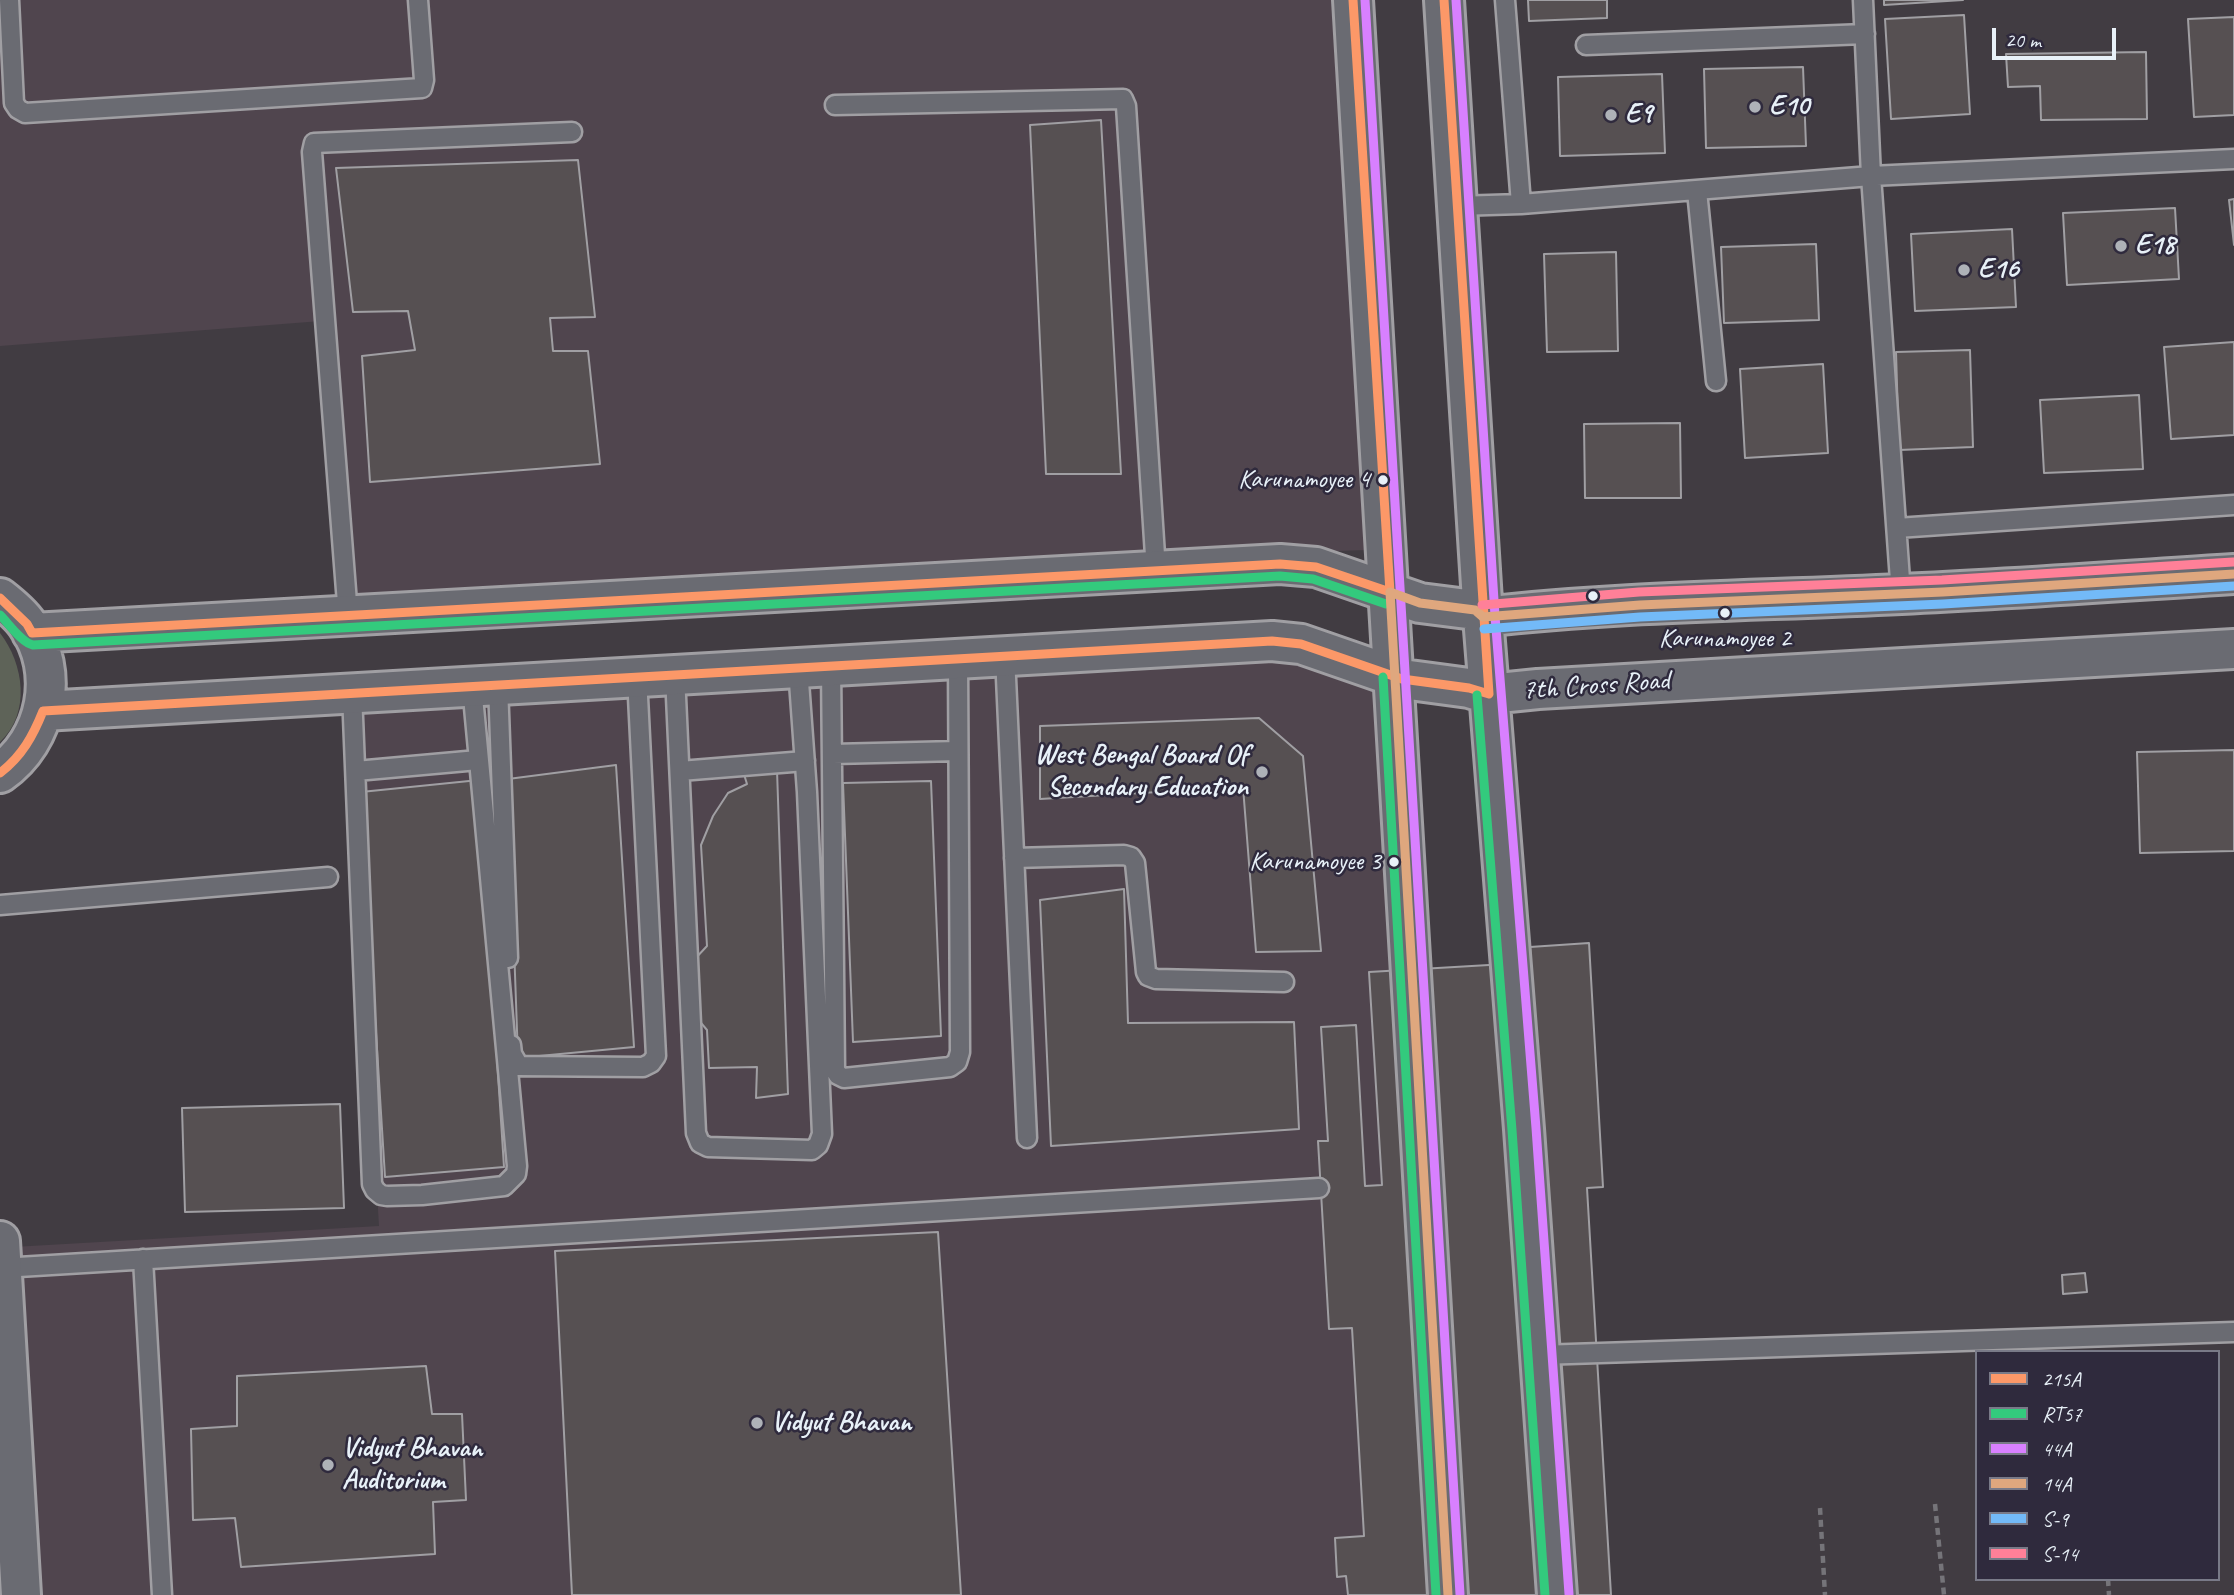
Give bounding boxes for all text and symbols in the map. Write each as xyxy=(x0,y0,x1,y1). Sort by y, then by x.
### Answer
scale bar xyxy=(1996,14,2120,58)
text: 20 m xyxy=(2005,27,2041,53)
place label: E10 xyxy=(1769,90,1809,124)
place label: E9 xyxy=(1625,98,1652,132)
marker: E10 xyxy=(1747,99,1763,115)
marker: E9 xyxy=(1603,107,1619,123)
place label: E18 xyxy=(2135,229,2175,263)
marker: E18 xyxy=(2113,238,2129,254)
place label: E16 xyxy=(1978,253,2019,287)
marker: E16 xyxy=(1956,262,1972,278)
place label: Karunamoyee 4 xyxy=(1238,464,1370,496)
marker: Karunamoyee 4 xyxy=(1376,473,1390,487)
unlabelled marker xyxy=(1586,589,1600,603)
marker: Karunamoyee 2 xyxy=(1718,606,1732,620)
place label: Karunamoyee 2 xyxy=(1659,623,1791,655)
street label: 7th Cross Road xyxy=(1521,664,1671,708)
place label: West Bengal Board Of Secondary Education xyxy=(1035,739,1248,805)
marker: West Bengal Board Of Secondary Education xyxy=(1254,764,1270,780)
place label: Karunamoyee 3 xyxy=(1249,846,1381,878)
marker: Karunamoyee 3 xyxy=(1387,855,1401,869)
legend xyxy=(1975,1350,2220,1581)
text: 215A xyxy=(2042,1366,2081,1392)
text: RT57 xyxy=(2042,1401,2082,1427)
place label: Vidyut Bhavan xyxy=(771,1406,911,1440)
marker: Vidyut Bhavan xyxy=(749,1415,765,1431)
place label: Vidyut Bhavan Auditorium xyxy=(342,1432,482,1498)
text: 44A xyxy=(2042,1436,2071,1462)
marker: Vidyut Bhavan Auditorium xyxy=(320,1457,336,1473)
text: 14A xyxy=(2042,1471,2071,1497)
text: S-9 xyxy=(2042,1506,2069,1532)
text: S-14 xyxy=(2042,1541,2078,1567)

